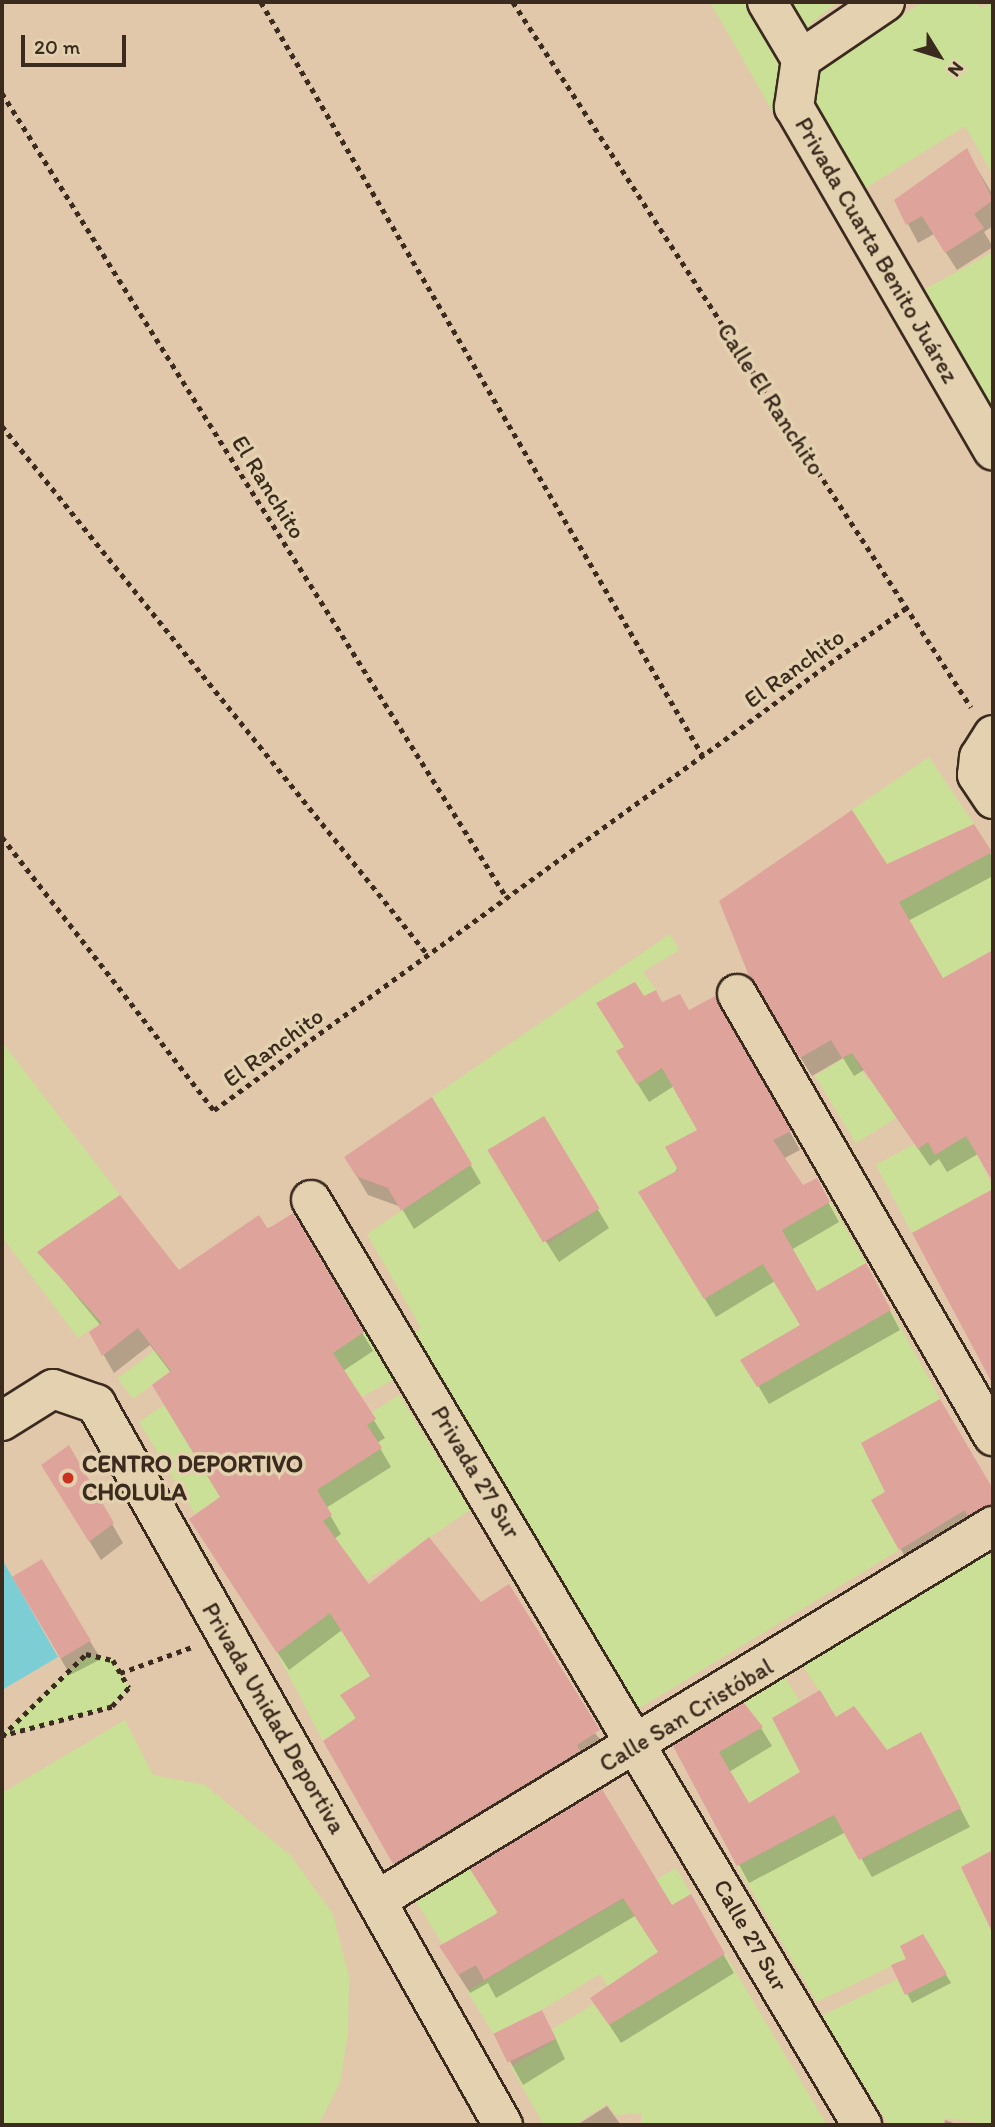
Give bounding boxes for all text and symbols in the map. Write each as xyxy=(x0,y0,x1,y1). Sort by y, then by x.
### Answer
scale bar xyxy=(24,21,130,65)
north arrow xyxy=(904,21,974,91)
text: 20 m xyxy=(34,34,80,59)
text: N xyxy=(943,57,969,81)
street label: Privada Cuarta Benito Juárez xyxy=(789,112,965,388)
street label: Calle El Ranchito xyxy=(711,318,831,480)
street label: El Ranchito xyxy=(226,430,312,544)
street label: El Ranchito xyxy=(738,622,850,714)
street label: El Ranchito xyxy=(217,1001,329,1093)
street label: Privada 27 Sur xyxy=(425,1401,527,1543)
place label: CENTRO DEPORTIVO CHOLULA xyxy=(82,1450,306,1506)
marker: CENTRO DEPORTIVO CHOLULA xyxy=(60,1470,76,1486)
street label: Privada Unidad Deportiva xyxy=(196,1597,352,1839)
street label: Calle San Cristóbal xyxy=(594,1652,778,1778)
street label: Calle 27 Sur xyxy=(707,1874,795,1996)

